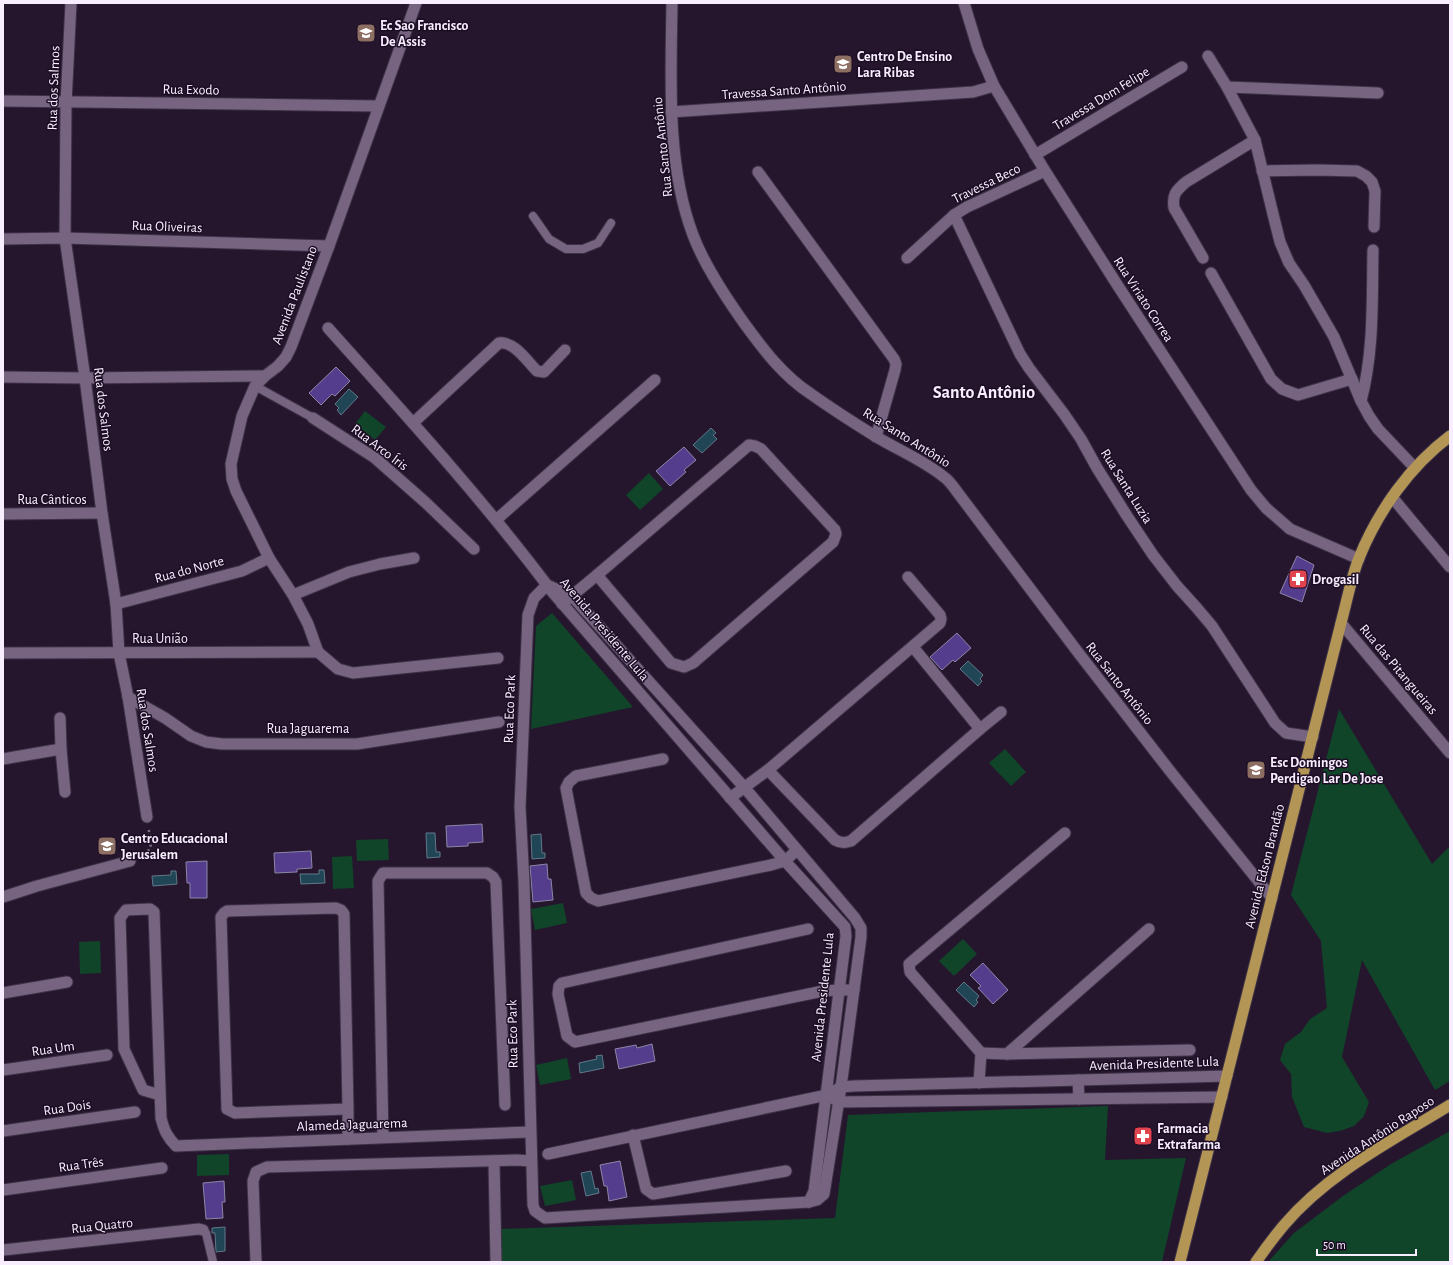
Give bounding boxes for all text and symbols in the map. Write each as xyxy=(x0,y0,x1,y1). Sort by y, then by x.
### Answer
place label: Ec Sao Francisco De Assis xyxy=(380,19,469,49)
school or university icon: Ec Sao Francisco De Assis xyxy=(355,22,377,44)
street label: Rua dos Salmos xyxy=(46,46,62,131)
place label: Centro De Ensino Lara Ribas xyxy=(857,50,952,80)
school or university icon: Centro De Ensino Lara Ribas xyxy=(832,53,854,75)
street label: Travessa Dom Felipe xyxy=(1051,65,1152,133)
street label: Travessa Santo Antônio xyxy=(721,80,847,102)
street label: Rua Exodo xyxy=(162,83,220,97)
street label: Rua Santo Antônio xyxy=(651,96,675,198)
street label: Travessa Beco xyxy=(950,161,1023,206)
street label: Rua Oliveiras xyxy=(131,219,203,235)
street label: Avenida Paulistano xyxy=(270,244,320,346)
street label: Rua Viriato Correa xyxy=(1111,255,1176,345)
street label: Rua dos Salmos xyxy=(91,366,115,452)
district label: Santo Antônio xyxy=(933,384,1035,402)
street label: Rua Santo Antônio xyxy=(860,405,953,470)
street label: Rua Arco Íris xyxy=(348,420,412,474)
street label: Rua Santa Luzia xyxy=(1098,447,1155,527)
street label: Rua Cânticos xyxy=(17,493,87,507)
street label: Rua do Norte xyxy=(153,554,225,586)
pharmacy icon: Drogasil xyxy=(1287,568,1309,590)
place label: Drogasil xyxy=(1312,573,1359,587)
street label: Avenida Presidente Lula xyxy=(557,575,652,684)
street label: Rua das Pitangueiras xyxy=(1357,622,1440,717)
street label: Rua União xyxy=(132,632,188,646)
street label: Rua Santo Antônio xyxy=(1083,640,1156,728)
street label: Rua Eco Park xyxy=(502,674,518,744)
street label: Rua dos Salmos xyxy=(133,687,161,773)
street label: Rua Jaguarema xyxy=(267,722,350,736)
place label: Esc Domingos Perdigao Lar De Jose xyxy=(1270,756,1384,786)
school or university icon: Esc Domingos Perdigao Lar De Jose xyxy=(1245,759,1267,781)
street label: Avenida Edson Brandão xyxy=(1243,803,1287,930)
place label: Centro Educacional Jerusalem xyxy=(121,832,228,862)
school or university icon: Centro Educacional Jerusalem xyxy=(96,835,118,857)
street label: Avenida Presidente Lula xyxy=(809,931,837,1063)
street label: Rua Eco Park xyxy=(505,999,521,1068)
street label: Rua Um xyxy=(31,1039,75,1059)
street label: Avenida Presidente Lula xyxy=(1089,1055,1220,1073)
street label: Avenida Antônio Raposo xyxy=(1318,1094,1437,1178)
street label: Rua Dois xyxy=(42,1098,92,1118)
street label: Alameda Jaguarema xyxy=(296,1116,408,1134)
place label: Farmacia Extrafarma xyxy=(1157,1122,1221,1152)
pharmacy icon: Farmacia Extrafarma xyxy=(1132,1125,1154,1147)
street label: Rua Três xyxy=(58,1155,105,1175)
street label: Rua Quatro xyxy=(71,1216,134,1236)
scale bar xyxy=(1317,1231,1416,1257)
text: 50 m xyxy=(1323,1239,1346,1251)

